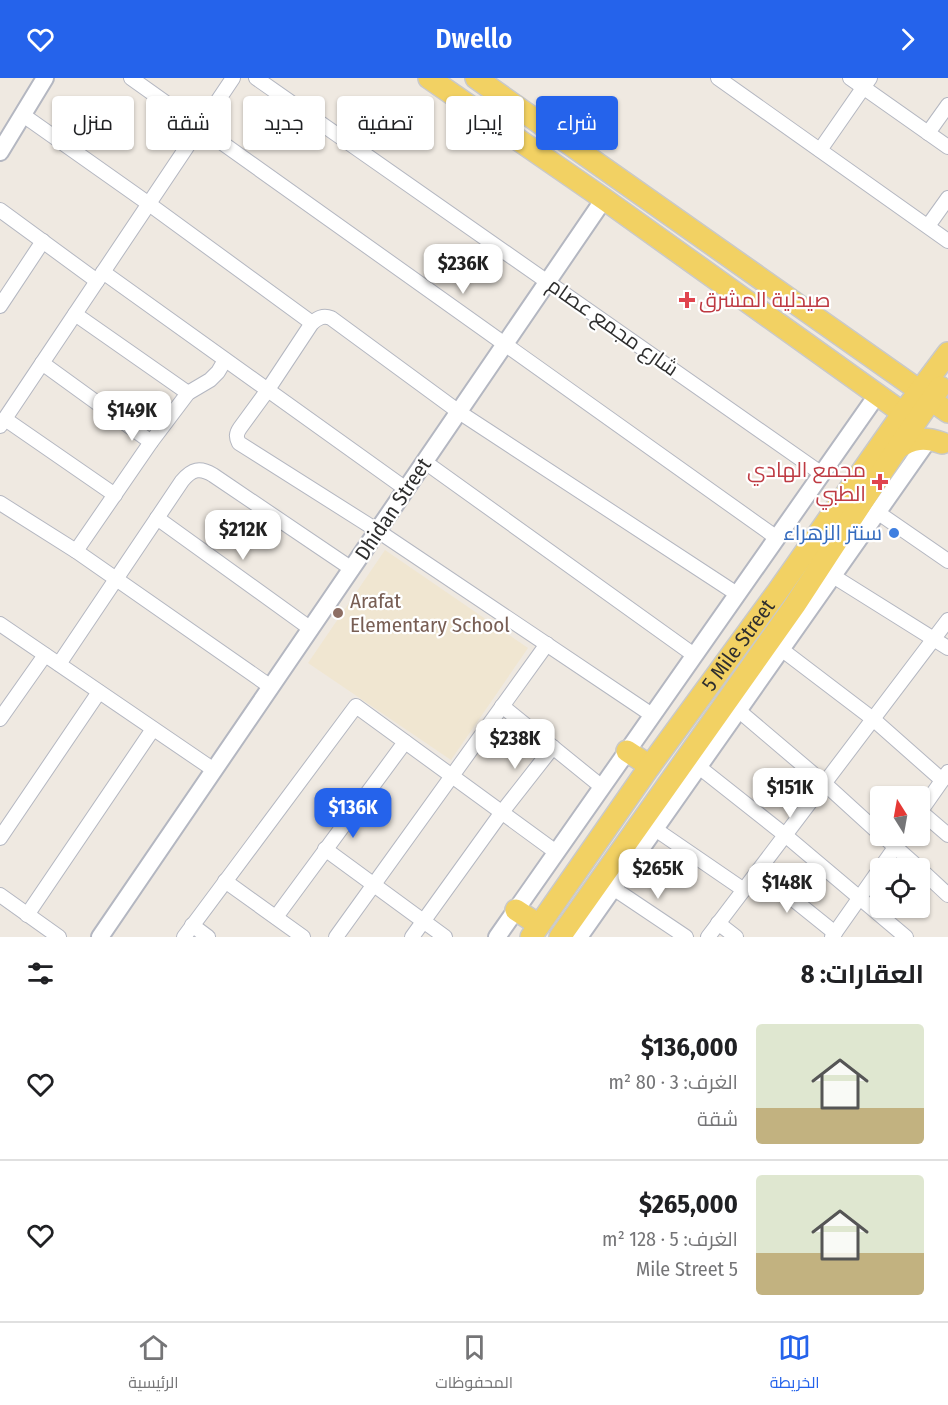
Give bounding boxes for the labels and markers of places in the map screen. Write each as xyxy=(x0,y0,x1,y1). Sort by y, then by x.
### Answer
pin: $236K xyxy=(421,244,505,295)
place label: صيدلية المشرق xyxy=(699,287,830,313)
marker: صيدلية المشرق xyxy=(680,293,694,307)
pin: $149K xyxy=(90,391,174,442)
place label: مجمع الهادي الطبي xyxy=(747,457,866,510)
marker: مجمع الهادي الطبي xyxy=(871,473,889,491)
pin: $212K xyxy=(201,510,285,561)
place label: سنتر الزهراء xyxy=(783,520,882,546)
marker: سنتر الزهراء xyxy=(887,526,901,540)
place label: Arafat Elementary School xyxy=(350,588,510,638)
marker: Arafat Elementary School xyxy=(331,606,345,620)
pin: $238K xyxy=(473,719,557,770)
pin: $151K xyxy=(748,768,832,819)
pin: $136K xyxy=(311,788,395,839)
pin: $265K xyxy=(616,849,700,900)
pin: $148K xyxy=(745,863,829,914)

